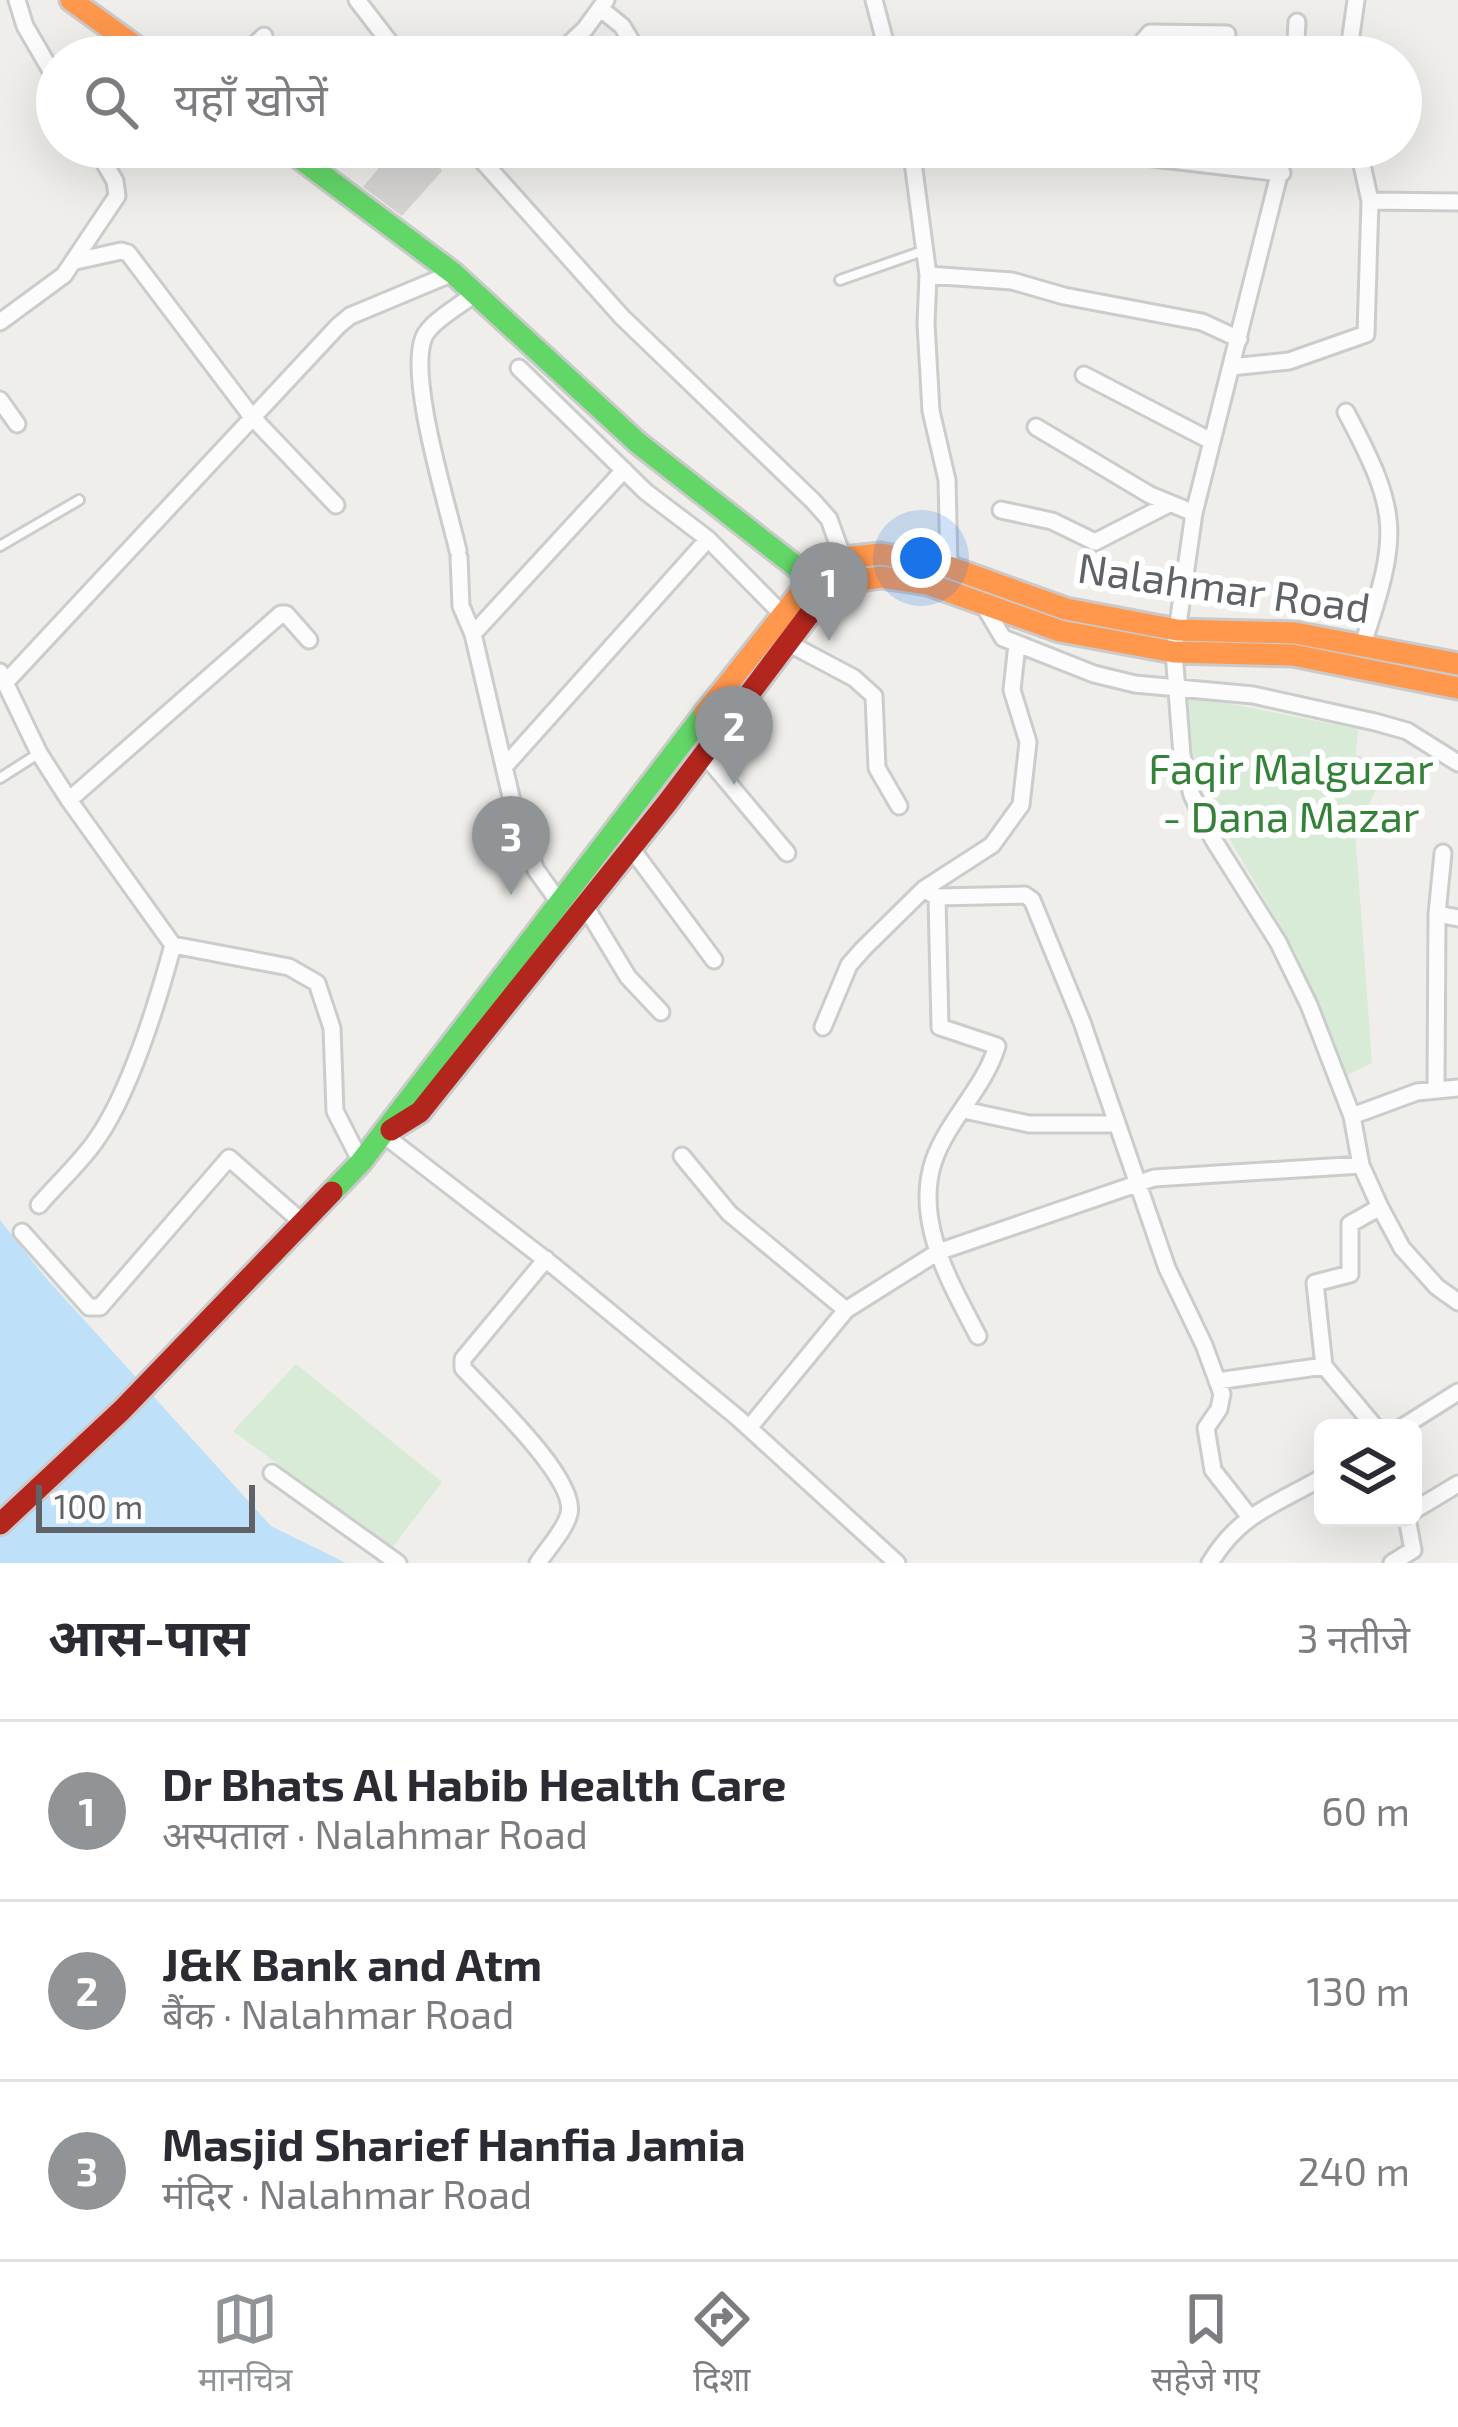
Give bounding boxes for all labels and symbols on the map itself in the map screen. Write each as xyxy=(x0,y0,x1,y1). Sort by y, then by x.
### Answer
your location xyxy=(891,528,951,588)
street label: Nalahmar Road xyxy=(1075,541,1374,631)
pin: 1 xyxy=(790,542,868,641)
pin: 2 xyxy=(695,686,773,785)
park label: Faqir Malguzar - Dana Mazar xyxy=(1148,742,1434,840)
pin: 3 xyxy=(472,796,550,895)
scale bar xyxy=(36,1479,255,1532)

